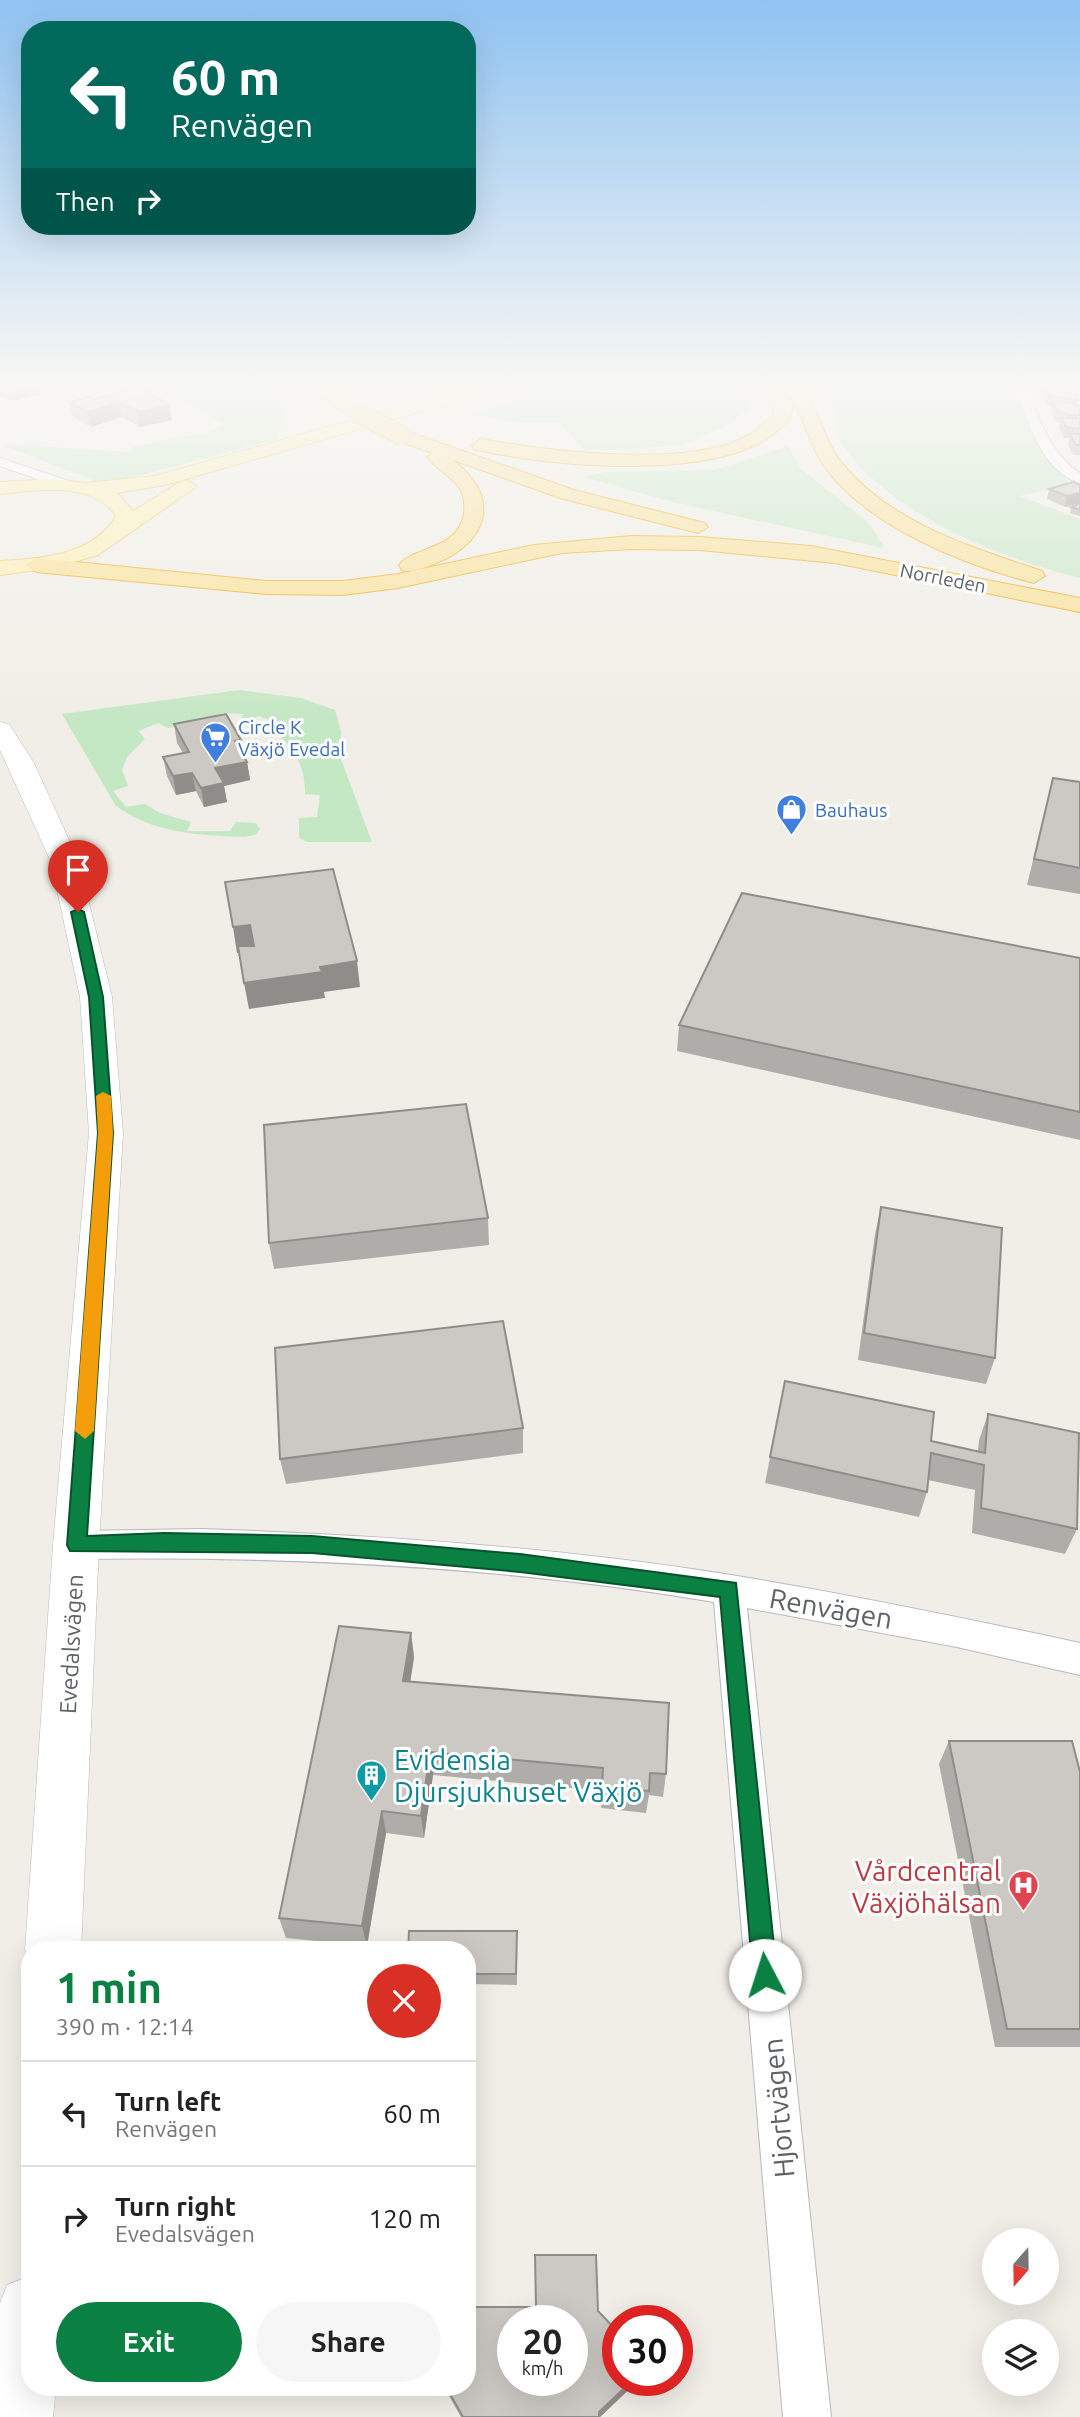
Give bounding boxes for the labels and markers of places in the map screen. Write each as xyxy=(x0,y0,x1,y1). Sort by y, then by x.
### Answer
place label: Circle K Växjö Evedal xyxy=(238,716,345,760)
supermarket icon: Circle K Växjö Evedal xyxy=(198,721,232,765)
shop icon: Bauhaus xyxy=(775,793,809,837)
place label: Bauhaus xyxy=(815,799,887,821)
pin xyxy=(48,840,108,912)
place label: Evidensia Djursjukhuset Växjö xyxy=(394,1744,642,1807)
building icon: Evidensia Djursjukhuset Växjö xyxy=(354,1758,388,1802)
place label: Vårdcentral Växjöhälsan xyxy=(852,1855,1001,1918)
hospital icon: Vårdcentral Växjöhälsan xyxy=(1007,1869,1041,1913)

